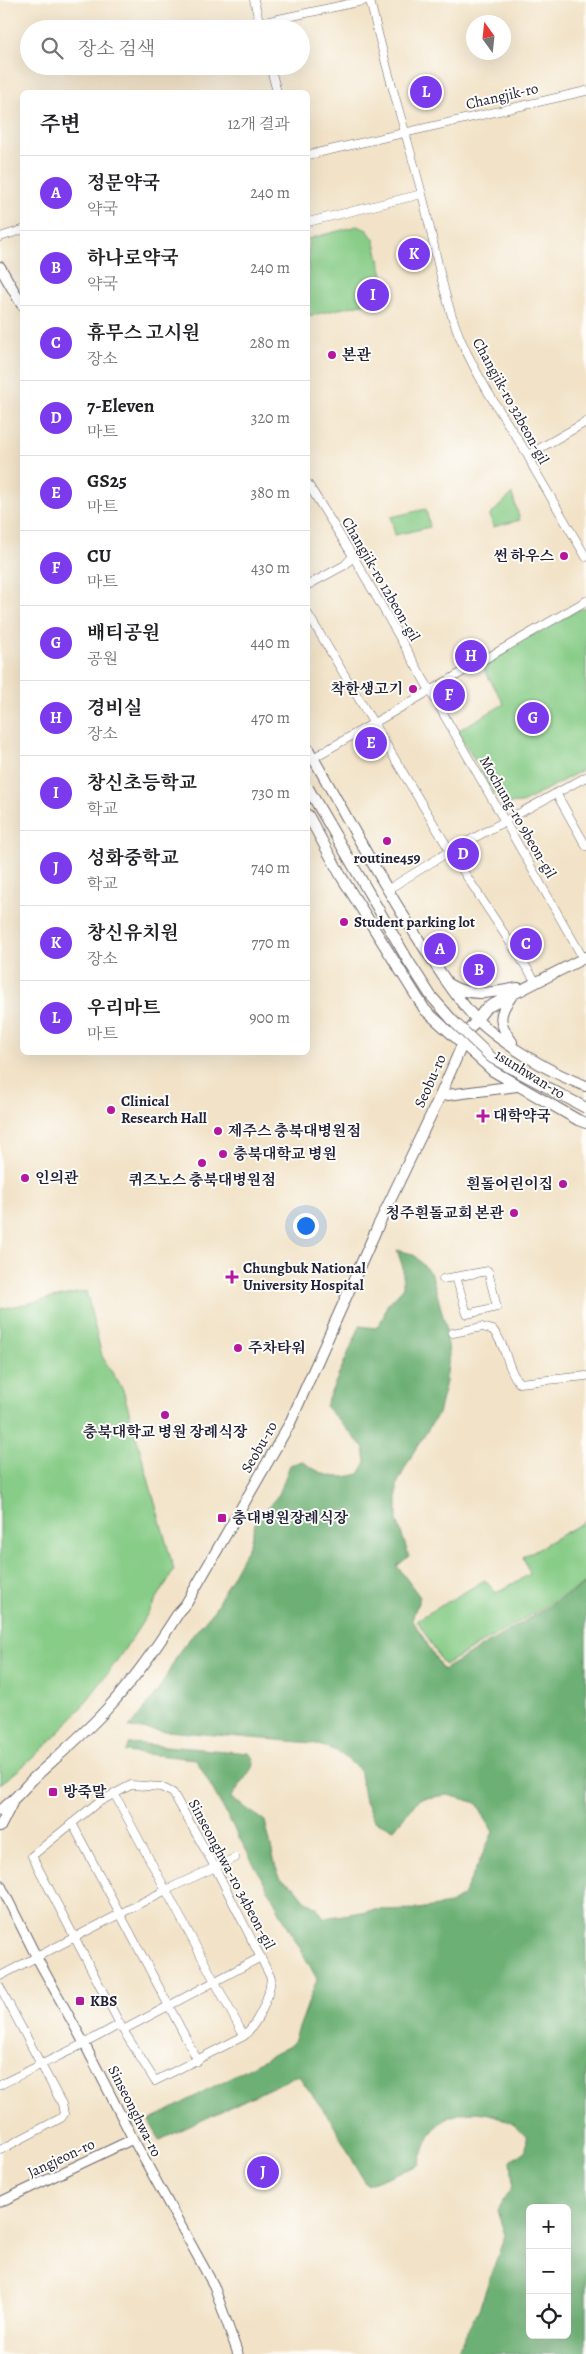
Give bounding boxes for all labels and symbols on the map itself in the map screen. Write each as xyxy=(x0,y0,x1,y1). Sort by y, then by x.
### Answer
north arrow xyxy=(466,15,511,60)
pin: L xyxy=(410,73,442,111)
street label: Changjik-ro xyxy=(464,78,540,114)
pin: K xyxy=(398,235,430,273)
pin: I xyxy=(357,276,389,314)
street label: Changjik-ro 32beon-gil xyxy=(468,334,554,468)
place label: 본관 xyxy=(342,345,371,365)
marker: 본관 xyxy=(326,349,338,361)
street label: Changjik-ro 12beon-gil xyxy=(337,513,425,645)
place label: 썬 하우스 xyxy=(493,546,555,566)
marker: 썬 하우스 xyxy=(558,550,570,562)
pin: H xyxy=(455,637,487,675)
pin: F xyxy=(433,676,465,714)
place label: 착한생고기 xyxy=(331,679,403,699)
marker: 착한생고기 xyxy=(407,683,419,695)
pin: G xyxy=(517,699,549,737)
pin: E xyxy=(355,724,387,762)
street label: Mochung-ro 9beon-gil xyxy=(475,752,561,882)
marker: routine459 xyxy=(381,835,393,847)
pin: D xyxy=(447,835,479,873)
place label: routine459 xyxy=(353,848,421,868)
place label: Student parking lot xyxy=(354,912,475,932)
marker: Student parking lot xyxy=(338,916,350,928)
pin: C xyxy=(510,925,542,963)
pin: A xyxy=(424,930,456,968)
pin: B xyxy=(463,951,495,989)
street label: 1sunhwan-ro xyxy=(491,1044,569,1104)
street label: Seobu-ro xyxy=(409,1051,451,1111)
place label: Clinical Research Hall xyxy=(121,1091,207,1128)
marker: Clinical Research Hall xyxy=(105,1104,117,1116)
place label: 대학약국 xyxy=(493,1106,551,1126)
marker: 대학약국 xyxy=(477,1110,489,1122)
place label: 제주스 충북대병원점 xyxy=(228,1121,361,1141)
marker: 제주스 충북대병원점 xyxy=(212,1125,224,1137)
place label: 충북대학교 병원 xyxy=(233,1144,337,1164)
marker: 충북대학교 병원 xyxy=(217,1148,229,1160)
marker: 퀴즈노스 충북대병원점 xyxy=(196,1157,208,1169)
place label: 인의관 xyxy=(35,1168,79,1188)
place label: 퀴즈노스 충북대병원점 xyxy=(128,1170,276,1190)
marker: 인의관 xyxy=(19,1172,31,1184)
place label: 흰돌어린이집 xyxy=(466,1174,553,1194)
marker: 흰돌어린이집 xyxy=(557,1178,569,1190)
place label: 청주흰돌교회 본관 xyxy=(385,1203,505,1223)
marker: 청주흰돌교회 본관 xyxy=(508,1207,520,1219)
your location xyxy=(293,1213,319,1239)
place label: Chungbuk National University Hospital xyxy=(243,1258,366,1295)
marker: Chungbuk National University Hospital xyxy=(225,1270,239,1284)
place label: 주차타워 xyxy=(248,1338,306,1358)
marker: 주차타워 xyxy=(232,1342,244,1354)
marker: 충북대학교 병원 장례식장 xyxy=(159,1409,171,1421)
street label: Seobu-ro xyxy=(236,1418,282,1476)
place label: 충북대학교 병원 장례식장 xyxy=(83,1422,248,1442)
place label: 충대병원장례식장 xyxy=(232,1508,348,1528)
marker: 충대병원장례식장 xyxy=(216,1512,228,1524)
place label: 방죽말 xyxy=(63,1782,107,1802)
marker: 방죽말 xyxy=(47,1786,59,1798)
street label: Sinseonghwa-ro 34beon-gil xyxy=(184,1796,280,1953)
place label: KBS xyxy=(90,1991,117,2011)
marker: KBS xyxy=(74,1995,86,2007)
street label: Sinseonghwa-ro xyxy=(103,2062,167,2160)
street label: Jangjeon-ro xyxy=(24,2134,98,2182)
pin: J xyxy=(247,2153,279,2191)

